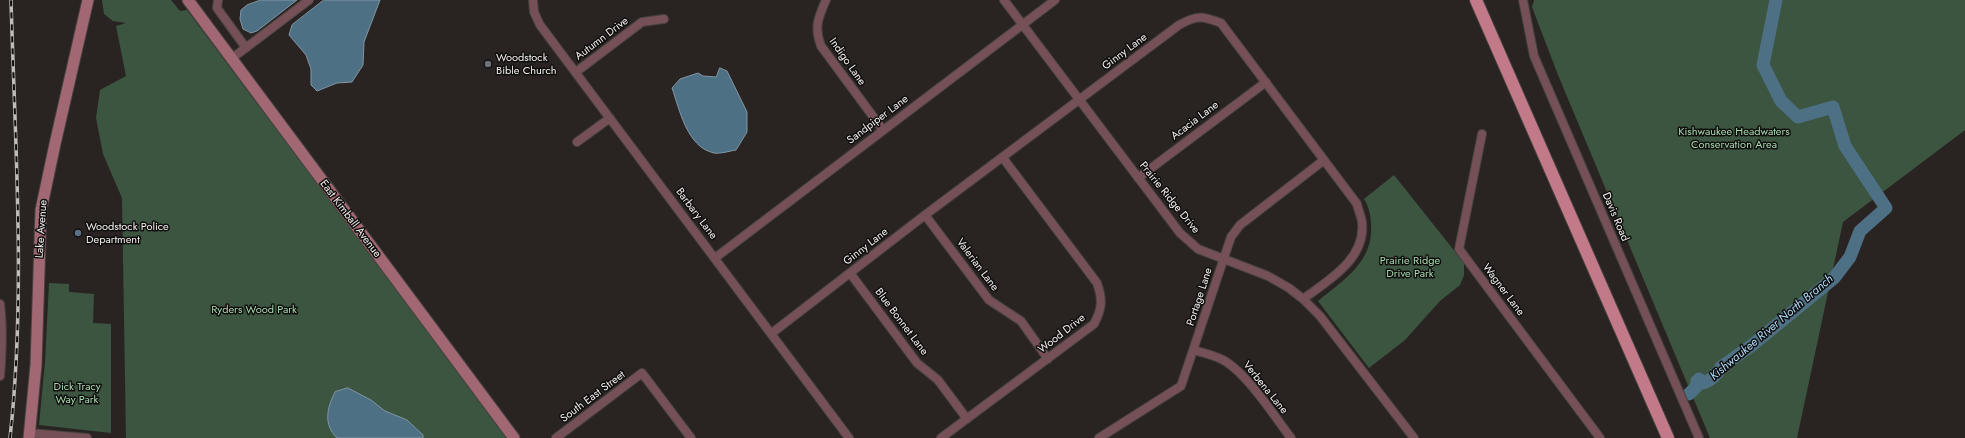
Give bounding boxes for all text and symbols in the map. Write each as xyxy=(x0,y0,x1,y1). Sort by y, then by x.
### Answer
street label: Autumn Drive xyxy=(573,15,631,63)
street label: Ginny Lane xyxy=(1100,31,1150,73)
street label: Indigo Lane xyxy=(826,36,868,88)
place label: Woodstock Bible Church xyxy=(496,51,556,77)
marker: Woodstock Bible Church xyxy=(483,59,493,69)
street label: Sandpiper Lane xyxy=(845,93,911,147)
street label: Acacia Lane xyxy=(1169,99,1221,143)
park label: Kishwaukee Headwaters Conservation Area xyxy=(1678,125,1790,151)
street label: Prairie Ridge Drive xyxy=(1136,160,1202,236)
street label: East Kimball Avenue xyxy=(317,178,383,260)
street label: Barbary Lane xyxy=(672,186,720,242)
street label: Davis Road xyxy=(1599,191,1631,243)
street label: Lake Avenue xyxy=(33,200,51,258)
place label: Woodstock Police Department xyxy=(86,220,169,246)
street label: Ginny Lane xyxy=(841,226,891,268)
marker: Woodstock Police Department xyxy=(73,228,83,238)
street label: Valerian Lane xyxy=(953,236,1001,294)
park label: Prairie Ridge Drive Park xyxy=(1380,254,1440,280)
street label: Wagner Lane xyxy=(1479,261,1527,319)
street label: Portage Lane xyxy=(1184,266,1216,328)
water label: Kishwaukee River North Branch xyxy=(1707,272,1837,384)
street label: Blue Bonnet Lane xyxy=(872,286,930,358)
park label: Ryders Wood Park xyxy=(211,303,297,317)
street label: Wood Drive xyxy=(1036,312,1088,356)
street label: Verbena Lane xyxy=(1240,359,1290,417)
street label: South East Street xyxy=(558,368,628,426)
park label: Dick Tracy Way Park xyxy=(53,380,101,406)

